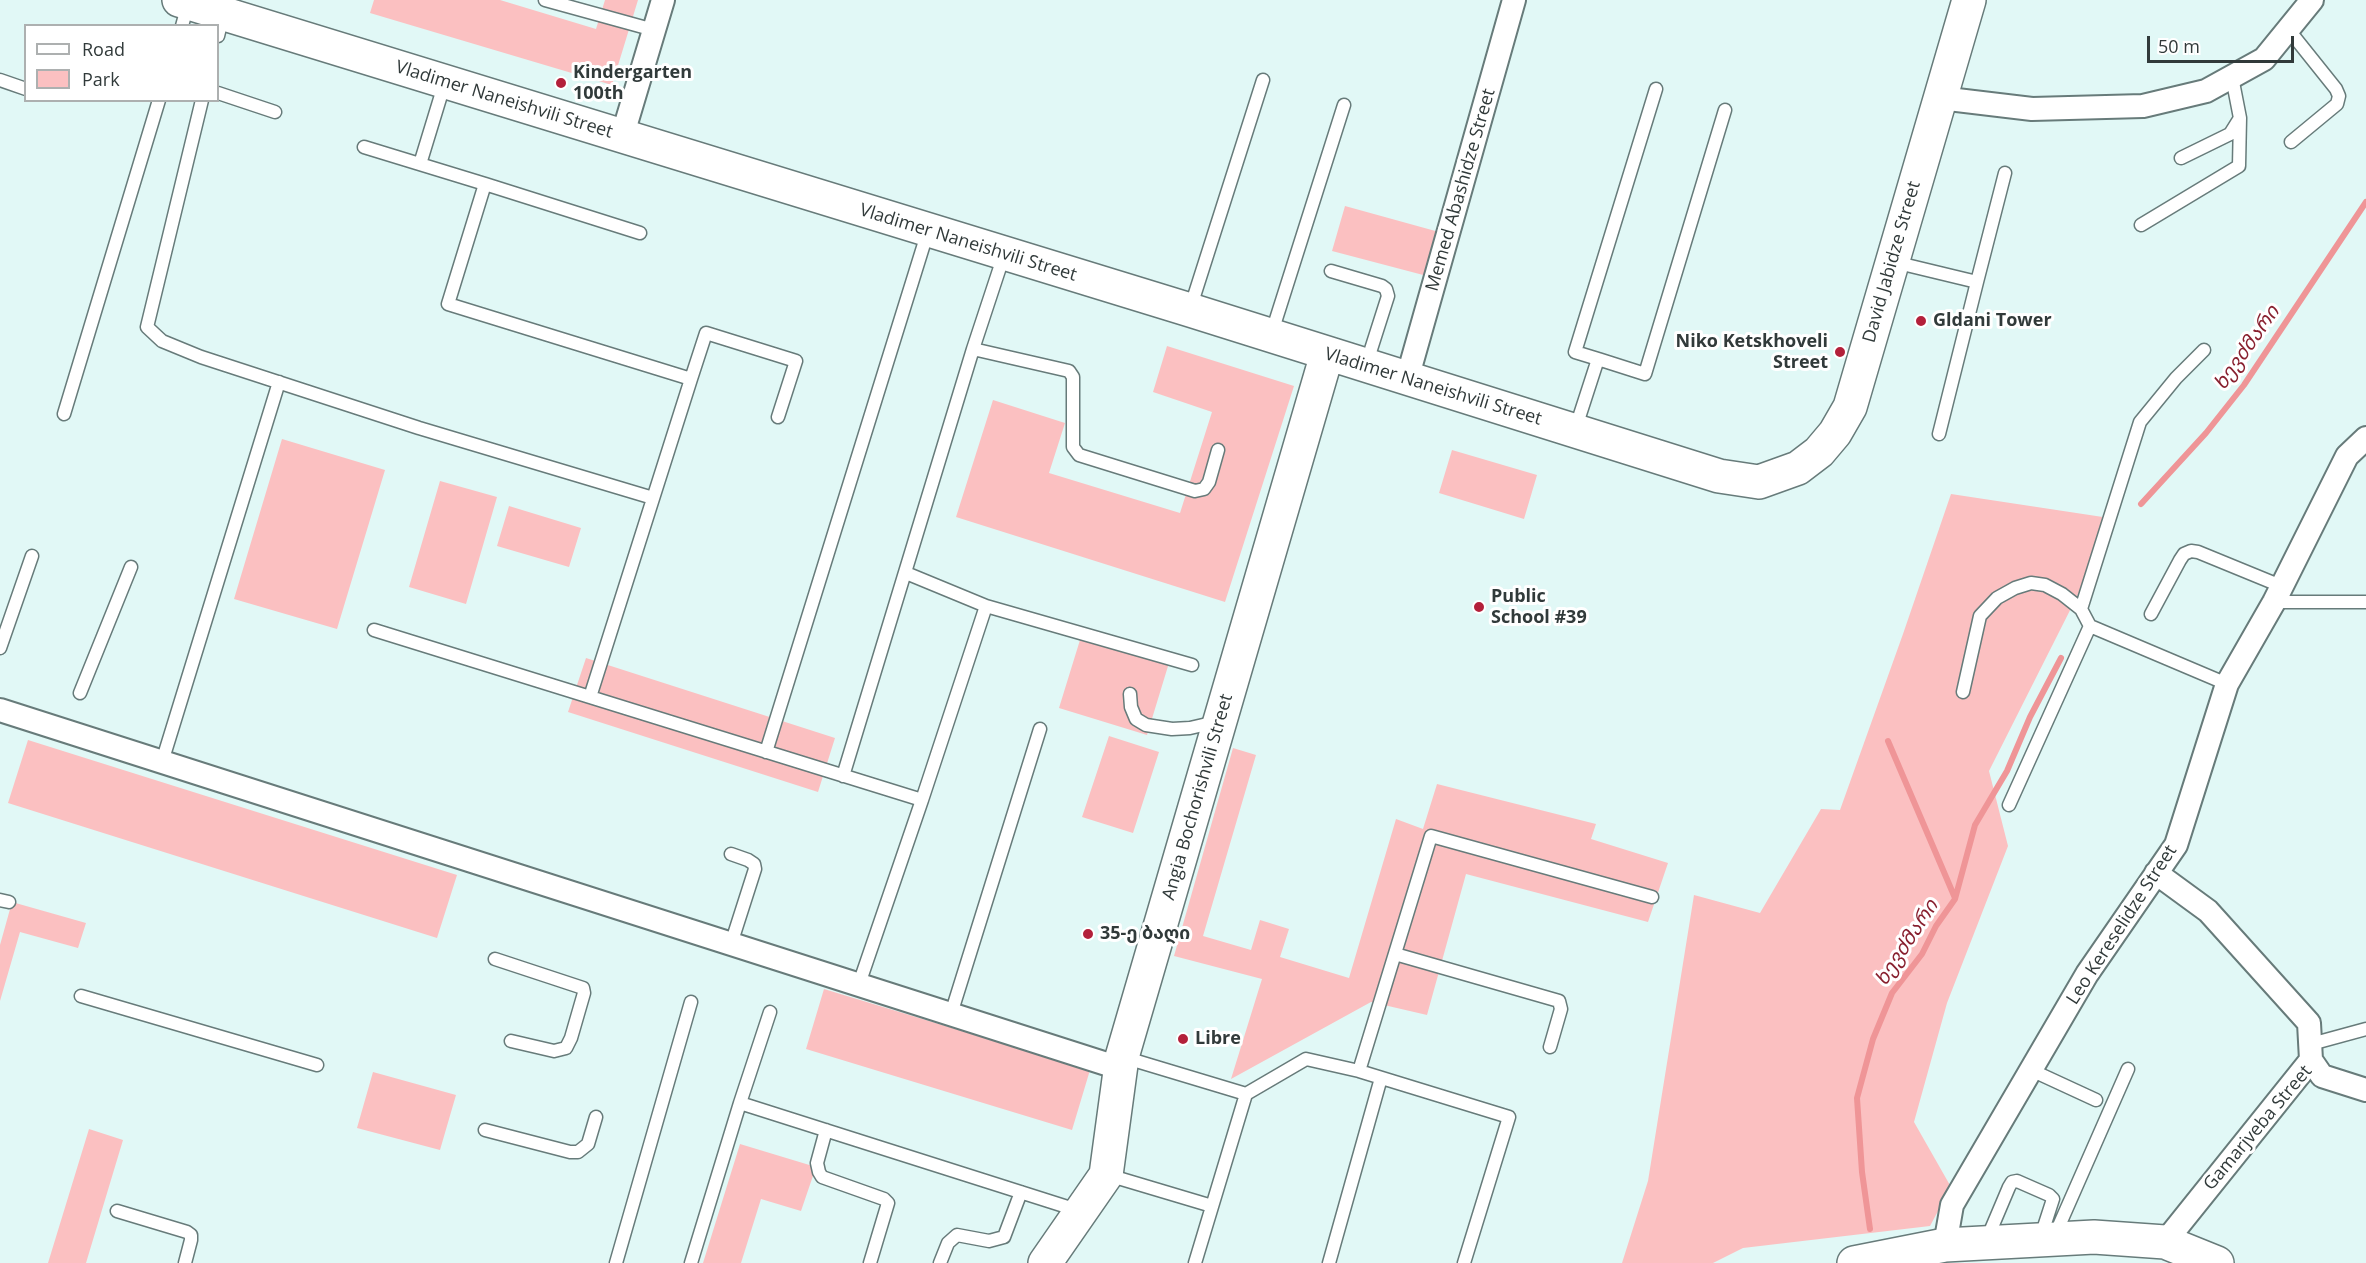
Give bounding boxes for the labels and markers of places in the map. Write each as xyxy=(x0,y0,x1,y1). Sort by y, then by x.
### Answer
place label: Kindergarten 100th xyxy=(573,62,692,104)
marker: Kindergarten 100th xyxy=(554,76,568,90)
place label: Gldani Tower xyxy=(1933,310,2052,332)
marker: Gldani Tower xyxy=(1914,314,1928,328)
place label: Niko Ketskhoveli Street xyxy=(1676,331,1828,374)
marker: Niko Ketskhoveli Street xyxy=(1833,345,1847,359)
place label: Public School #39 xyxy=(1491,586,1587,628)
marker: Public School #39 xyxy=(1472,600,1486,614)
place label: 35-ე ბაღი xyxy=(1100,923,1190,945)
marker: 35-ე ბაღი xyxy=(1081,927,1095,941)
place label: Libre xyxy=(1195,1028,1241,1050)
marker: Libre xyxy=(1176,1032,1190,1046)

